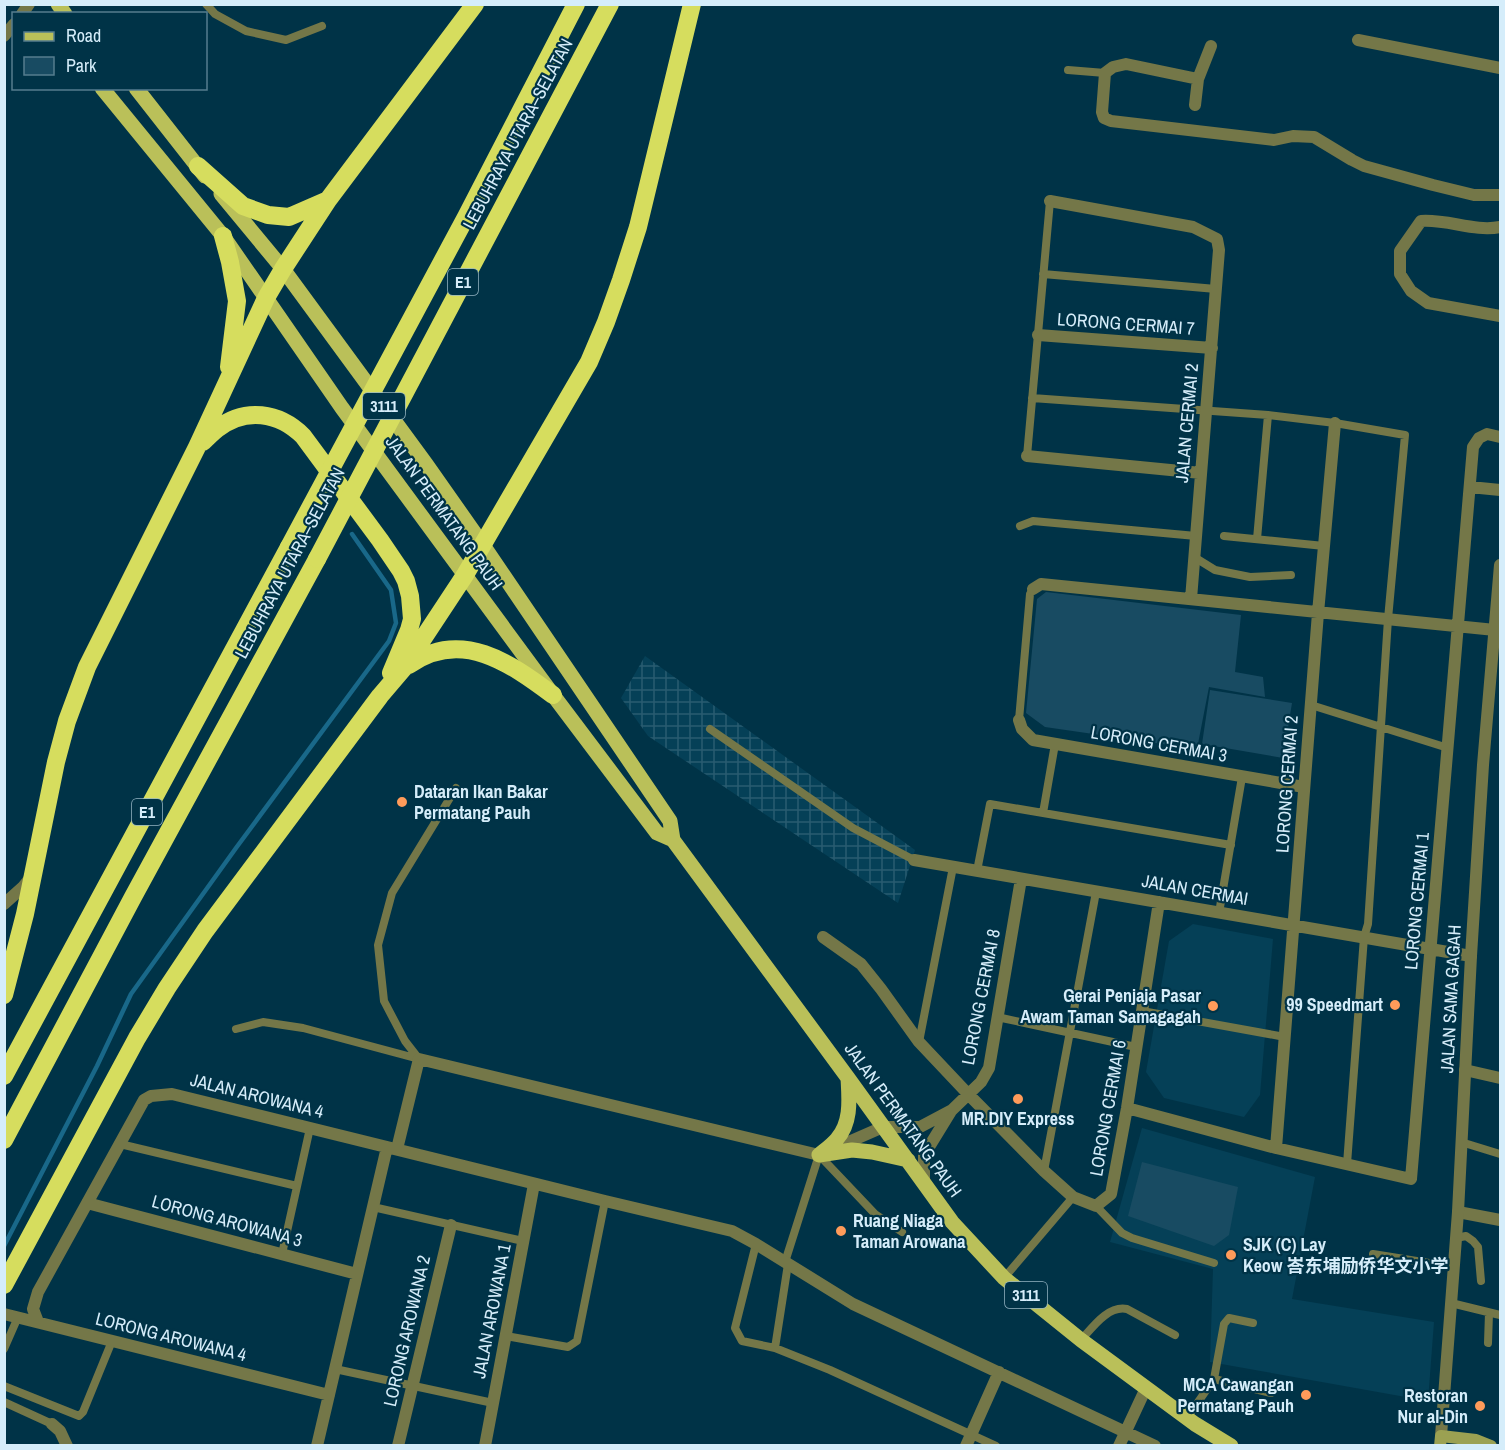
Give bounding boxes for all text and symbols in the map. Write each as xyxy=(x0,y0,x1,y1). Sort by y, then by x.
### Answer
legend xyxy=(12,12,207,90)
text: Road xyxy=(66,23,101,48)
street label: LEBUHRAYA UTARA–SELATAN xyxy=(457,34,579,234)
text: Park xyxy=(66,53,97,78)
road number: E1 xyxy=(448,269,478,295)
street label: LORONG CERMAI 7 xyxy=(1056,306,1196,341)
street label: JALAN CERMAI 2 xyxy=(1169,362,1204,484)
road number: 3111 xyxy=(363,393,405,419)
street label: JALAN PERMATANG PAUH xyxy=(380,430,509,595)
street label: LEBUHRAYA UTARA–SELATAN xyxy=(229,463,351,663)
street label: LORONG CERMAI 2 xyxy=(1269,714,1304,854)
street label: LORONG CERMAI 3 xyxy=(1089,719,1229,768)
place label: Dataran Ikan Bakar Permatang Pauh xyxy=(414,779,548,825)
marker: Dataran Ikan Bakar Permatang Pauh xyxy=(395,795,409,809)
road number: E1 xyxy=(132,799,162,825)
street label: LORONG CERMAI 1 xyxy=(1398,830,1435,971)
street label: JALAN CERMAI xyxy=(1140,868,1250,911)
street label: JALAN SAMA GAGAH xyxy=(1434,924,1467,1074)
street label: LORONG CERMAI 8 xyxy=(955,927,1006,1067)
place label: Gerai Penjaja Pasar Awam Taman Samagagah xyxy=(1020,983,1201,1029)
place label: 99 Speedmart xyxy=(1286,992,1383,1017)
marker: 99 Speedmart xyxy=(1388,998,1402,1012)
marker: Gerai Penjaja Pasar Awam Taman Samagagah xyxy=(1206,999,1220,1013)
street label: JALAN PERMATANG PAUH xyxy=(839,1037,968,1202)
street label: LORONG CERMAI 6 xyxy=(1083,1038,1132,1178)
street label: JALAN AROWANA 4 xyxy=(188,1067,326,1124)
marker: MR.DIY Express xyxy=(1011,1092,1025,1106)
place label: MR.DIY Express xyxy=(962,1106,1074,1131)
street label: LORONG AROWANA 3 xyxy=(149,1188,305,1253)
place label: Ruang Niaga Taman Arowana xyxy=(853,1208,966,1254)
marker: Ruang Niaga Taman Arowana xyxy=(834,1224,848,1238)
place label: SJK (C) Lay Keow 峇东埔励侨华文小学 xyxy=(1243,1232,1448,1278)
street label: JALAN AROWANA 1 xyxy=(466,1241,517,1380)
marker: SJK (C) Lay Keow 峇东埔励侨华文小学 xyxy=(1224,1248,1238,1262)
street label: LORONG AROWANA 2 xyxy=(377,1253,436,1409)
road number: 3111 xyxy=(1005,1282,1047,1308)
street label: LORONG AROWANA 4 xyxy=(93,1306,249,1367)
place label: MCA Cawangan Permatang Pauh xyxy=(1178,1372,1294,1418)
place label: Restoran Nur al-Din xyxy=(1397,1383,1468,1429)
marker: MCA Cawangan Permatang Pauh xyxy=(1299,1388,1313,1402)
marker: Restoran Nur al-Din xyxy=(1473,1399,1487,1413)

